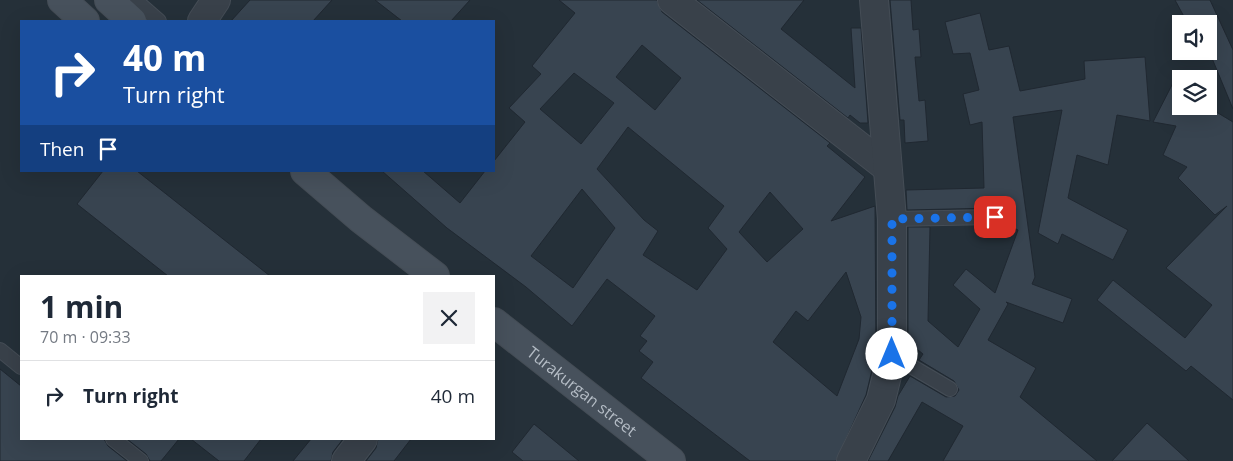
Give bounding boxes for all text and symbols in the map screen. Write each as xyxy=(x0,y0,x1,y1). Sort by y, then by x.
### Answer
map controls xyxy=(1172,15,1217,115)
button: sound xyxy=(1172,15,1217,60)
text: 40 m xyxy=(123,34,206,81)
icon: right xyxy=(40,40,105,105)
button: layers xyxy=(1172,70,1217,115)
text: Turn right xyxy=(123,79,225,109)
icon: arrive xyxy=(94,135,122,163)
text: Then xyxy=(40,136,84,162)
pin xyxy=(974,196,1016,238)
icon: arrive xyxy=(981,203,1009,231)
text: 1 min xyxy=(40,286,123,327)
button: close xyxy=(423,292,475,344)
text: 70 m · 09:33 xyxy=(40,326,131,348)
position arrow xyxy=(865,327,917,379)
street label: Turakurgan street xyxy=(523,341,642,441)
icon: right xyxy=(40,382,68,410)
text: Turn right xyxy=(83,383,178,409)
text: 40 m xyxy=(431,383,475,409)

